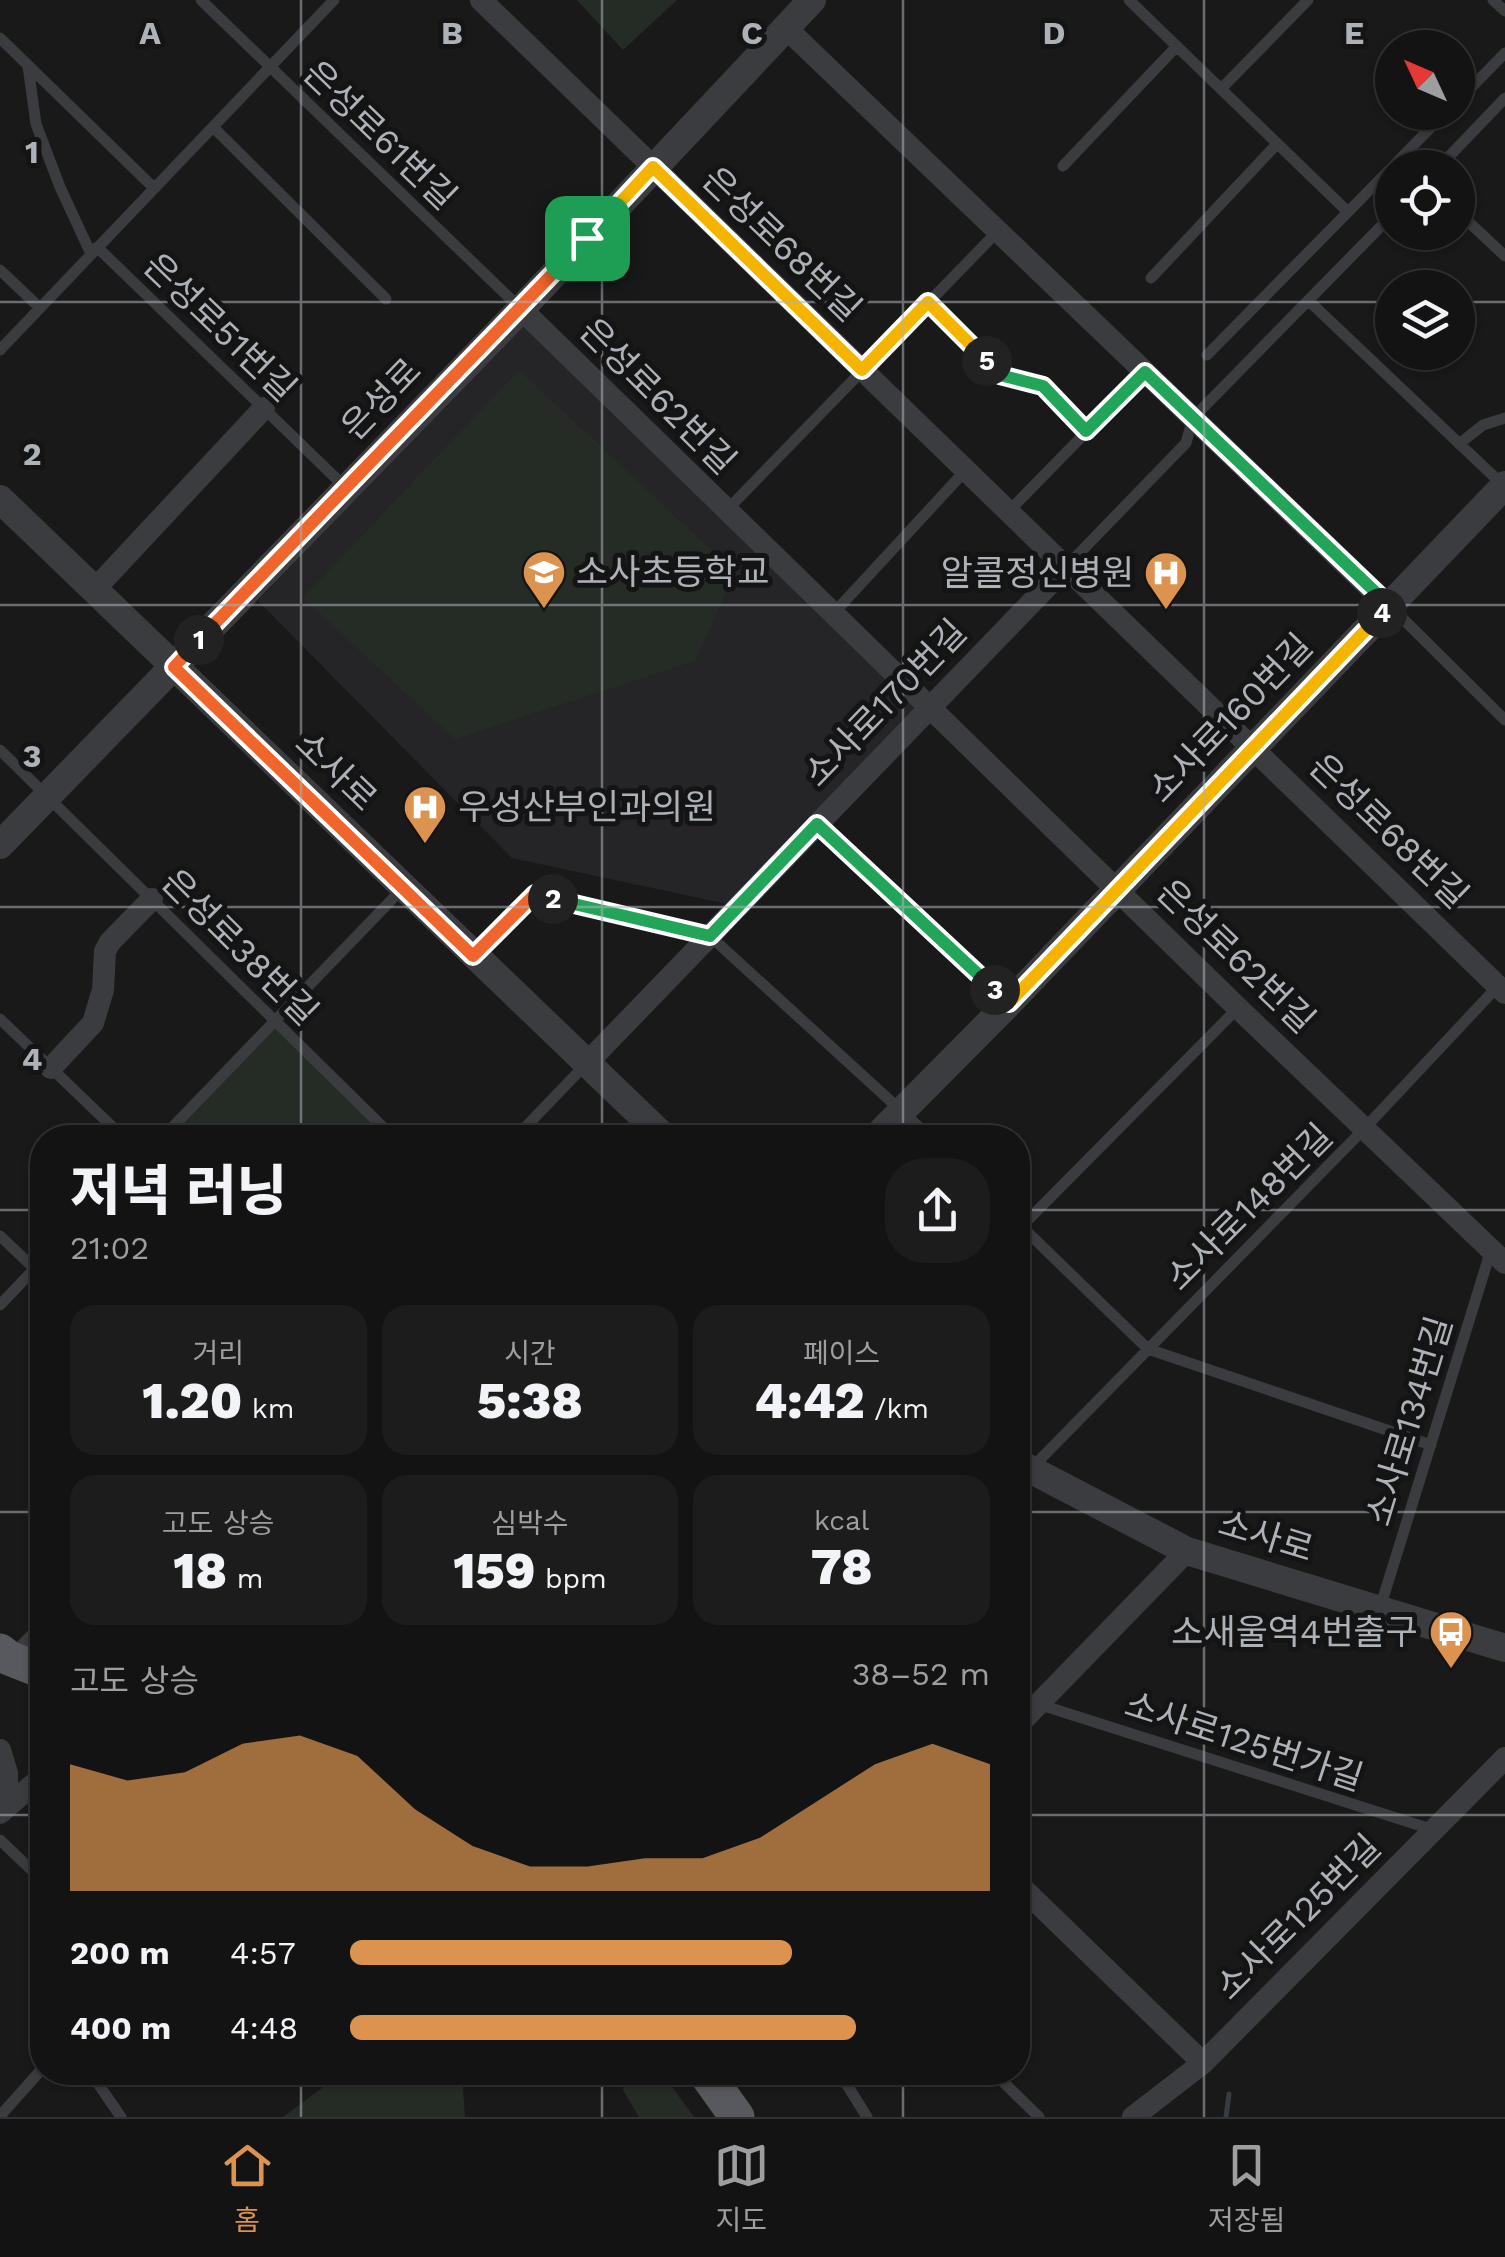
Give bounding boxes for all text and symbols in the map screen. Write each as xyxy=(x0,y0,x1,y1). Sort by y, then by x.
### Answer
text: A xyxy=(139,14,161,52)
text: B xyxy=(441,14,463,52)
text: C xyxy=(741,14,763,52)
text: D xyxy=(1043,14,1065,52)
text: E xyxy=(1344,14,1364,52)
north arrow xyxy=(1375,30,1475,130)
map controls xyxy=(1375,30,1475,370)
street label: 은성로61번길 xyxy=(295,52,465,218)
text: 1 xyxy=(25,133,39,171)
button: locate xyxy=(1375,150,1475,250)
street label: 은성로68번길 xyxy=(694,158,870,330)
pin xyxy=(545,196,630,281)
icon: arrive xyxy=(560,211,615,266)
street label: 은성로51번길 xyxy=(135,244,305,410)
button: layers xyxy=(1375,270,1475,370)
street label: 은성로62번길 xyxy=(571,309,745,483)
pin: 5 xyxy=(962,336,1012,386)
text: 5 xyxy=(979,344,995,377)
street label: 은성로 xyxy=(332,350,430,448)
text: 2 xyxy=(22,435,42,473)
school or university icon: 소사초등학교 xyxy=(521,549,567,610)
hospital icon: 알콜정신병원 xyxy=(1143,550,1189,611)
place label: 소사초등학교 xyxy=(576,551,769,593)
place label: 알콜정신병원 xyxy=(941,552,1134,594)
pin: 4 xyxy=(1357,588,1407,638)
text: 4 xyxy=(1373,596,1391,629)
street label: 소사로170번길 xyxy=(795,611,975,795)
pin: 1 xyxy=(174,615,224,665)
text: 1 xyxy=(193,623,205,656)
street label: 소사로160번길 xyxy=(1139,625,1321,811)
street label: 소사로 xyxy=(287,722,385,820)
text: 3 xyxy=(23,737,41,775)
street label: 은성로68번길 xyxy=(1301,745,1477,917)
hospital icon: 우성산부인과의원 xyxy=(402,784,448,845)
place label: 우성산부인과의원 xyxy=(458,786,716,828)
street label: 은성로38번길 xyxy=(153,860,327,1034)
street label: 은성로62번길 xyxy=(1149,870,1323,1042)
pin: 2 xyxy=(528,874,578,924)
text: 2 xyxy=(545,882,561,915)
pin: 3 xyxy=(970,965,1020,1015)
text: 3 xyxy=(987,973,1003,1006)
text: 4 xyxy=(22,1040,42,1078)
street label: 소사로148번길 xyxy=(1157,1115,1341,1299)
button: share xyxy=(885,1158,990,1263)
text: 저녁 러닝 xyxy=(70,1159,287,1223)
text: 21:02 xyxy=(70,1229,149,1267)
street label: 소사로134번길 xyxy=(1357,1311,1461,1531)
text: 거리 xyxy=(193,1337,244,1370)
text: 시간 xyxy=(504,1337,556,1370)
text: 페이스 xyxy=(803,1337,880,1370)
text: 1.20 xyxy=(142,1371,242,1430)
text: 5:38 xyxy=(477,1371,583,1430)
text: 4:42 xyxy=(754,1371,865,1430)
text: km xyxy=(242,1392,294,1425)
text: /km xyxy=(865,1392,929,1425)
street label: 소사로 xyxy=(1214,1502,1318,1570)
text: kcal xyxy=(814,1504,869,1537)
text: 고도 상승 xyxy=(162,1507,275,1540)
text: 심박수 xyxy=(491,1507,569,1540)
text: 78 xyxy=(811,1537,873,1596)
text: 18 xyxy=(173,1541,227,1600)
text: 159 xyxy=(453,1541,535,1600)
text: m xyxy=(227,1562,263,1595)
text: bpm xyxy=(535,1562,607,1595)
bus stop icon: 소새울역4번출구 xyxy=(1428,1609,1474,1670)
place label: 소새울역4번출구 xyxy=(1171,1611,1418,1653)
text: 38–52 m xyxy=(852,1655,990,1693)
text: 고도 상승 xyxy=(70,1662,199,1700)
street label: 소사로125번가길 xyxy=(1120,1683,1368,1799)
street label: 소사로125번길 xyxy=(1207,1826,1389,2008)
text: 200 m xyxy=(70,1934,170,1972)
text: 4:57 xyxy=(230,1934,296,1972)
text: 400 m xyxy=(70,2009,171,2047)
text: 4:48 xyxy=(230,2009,298,2047)
tab: 홈 xyxy=(220,2138,275,2238)
tab: 지도 xyxy=(714,2138,769,2238)
tab: 저장됨 xyxy=(1208,2138,1285,2238)

